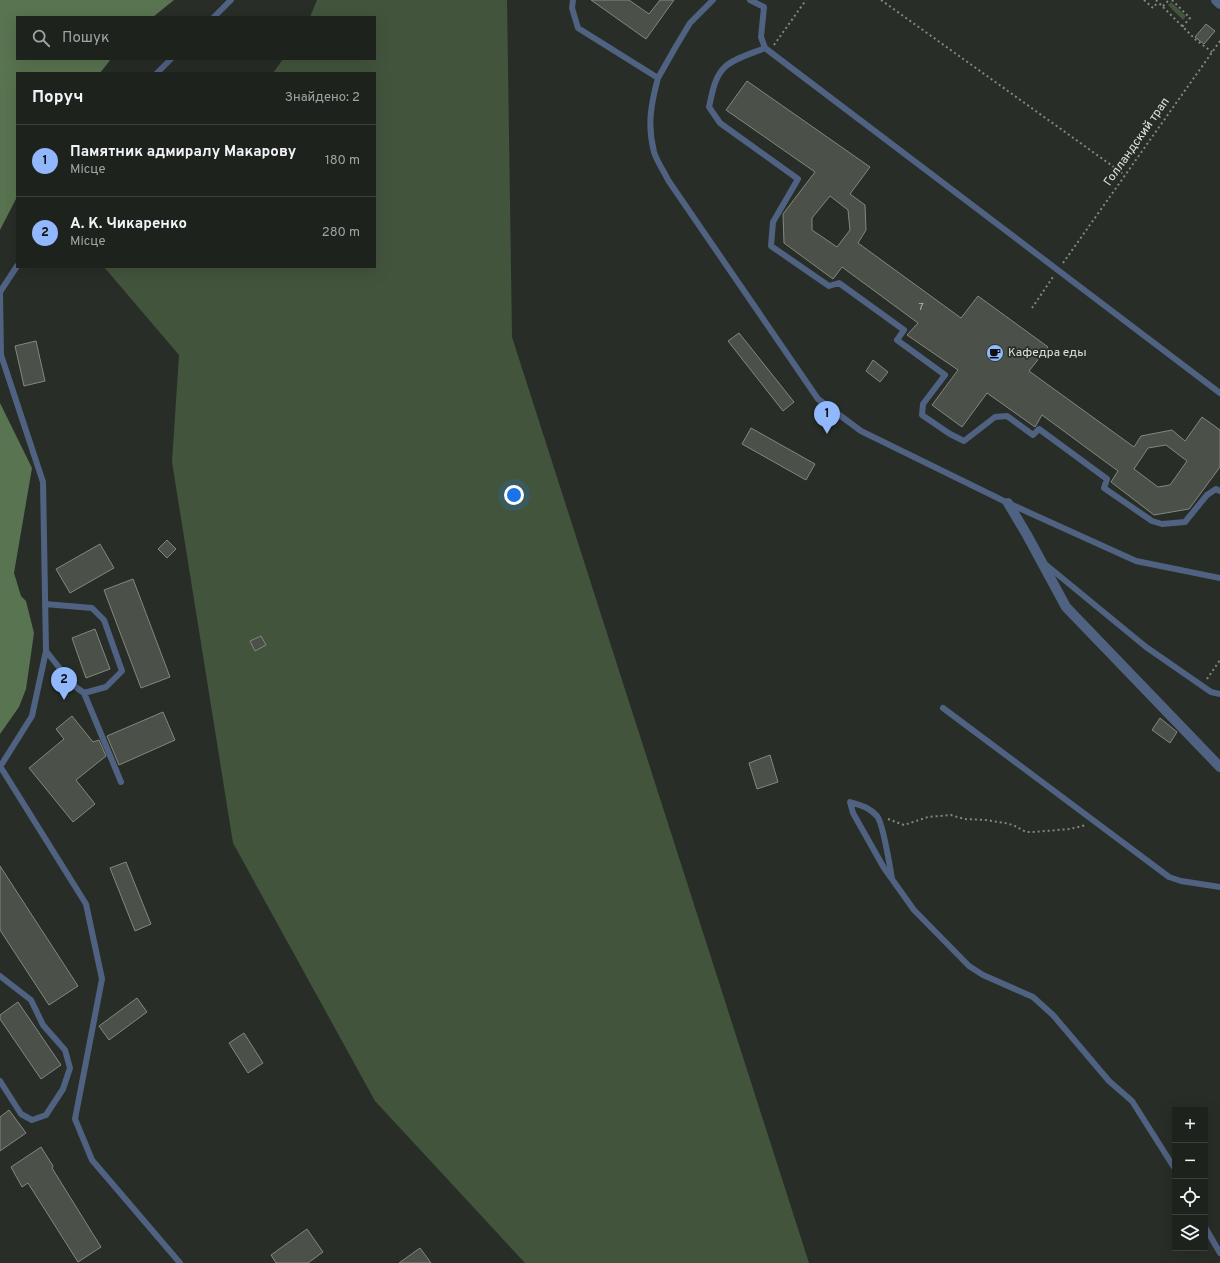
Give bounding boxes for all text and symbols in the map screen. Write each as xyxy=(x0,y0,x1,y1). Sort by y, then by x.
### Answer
search box xyxy=(16,16,376,60)
icon: search xyxy=(30,27,52,49)
text: Пошук xyxy=(62,29,110,48)
text: Поруч xyxy=(32,87,84,109)
text: Знайдено: 2 xyxy=(285,90,360,106)
street label: Голландский трап xyxy=(1100,95,1174,189)
text: Памятник адмиралу Макарову xyxy=(70,143,296,162)
text: 1 xyxy=(42,153,48,169)
text: 180 m xyxy=(325,153,360,169)
text: Місце xyxy=(70,162,105,178)
text: А. К. Чикаренко xyxy=(70,215,187,234)
text: 2 xyxy=(41,225,49,241)
text: 280 m xyxy=(322,225,360,241)
text: Місце xyxy=(70,234,105,250)
house number: 7 xyxy=(918,301,924,314)
cafe icon: Кафедра еды xyxy=(985,343,1005,363)
place label: Кафедра еды xyxy=(1008,345,1087,361)
pin: 1 xyxy=(814,401,840,434)
your location xyxy=(504,485,524,505)
pin: 2 xyxy=(51,667,77,700)
map controls xyxy=(1172,1107,1208,1251)
button: + xyxy=(1172,1107,1208,1143)
button: − xyxy=(1172,1143,1208,1179)
button: locate xyxy=(1172,1179,1208,1215)
button: layers xyxy=(1172,1215,1208,1251)

